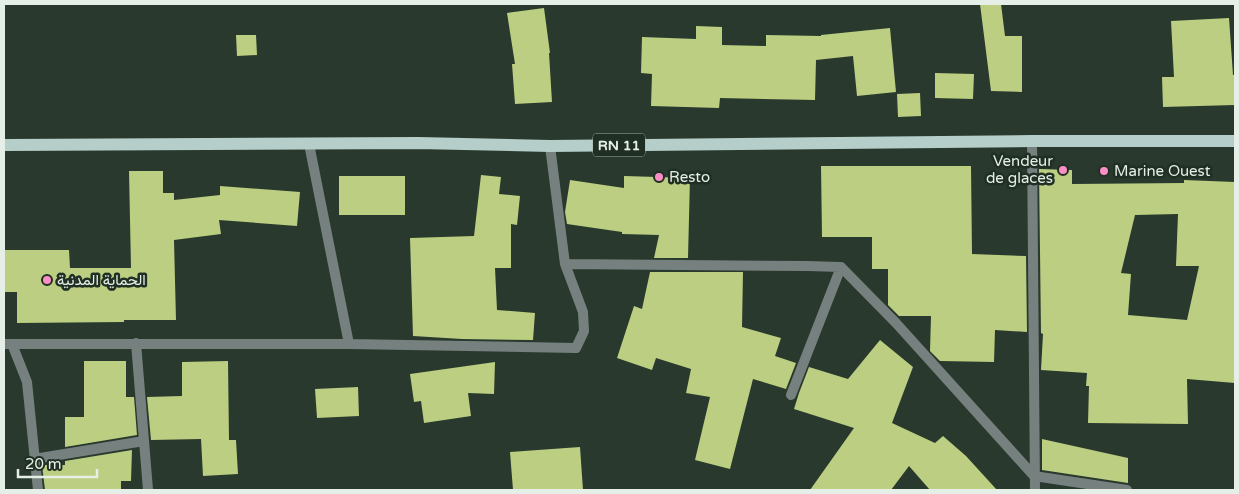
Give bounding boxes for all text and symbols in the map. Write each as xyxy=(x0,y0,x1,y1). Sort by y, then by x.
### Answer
road number: RN 11 xyxy=(593,134,645,156)
place label: Vendeur de glaces xyxy=(986,152,1053,187)
place label: Marine Ouest xyxy=(1114,162,1211,180)
marker: Vendeur de glaces xyxy=(1057,164,1069,176)
marker: Marine Ouest xyxy=(1098,165,1110,177)
place label: Resto xyxy=(669,168,710,186)
marker: Resto xyxy=(653,171,665,183)
place label: الحماية المدنية xyxy=(57,271,146,289)
marker: الحماية المدنية xyxy=(41,274,53,286)
scale bar xyxy=(18,446,96,478)
text: 20 m xyxy=(25,455,62,473)

